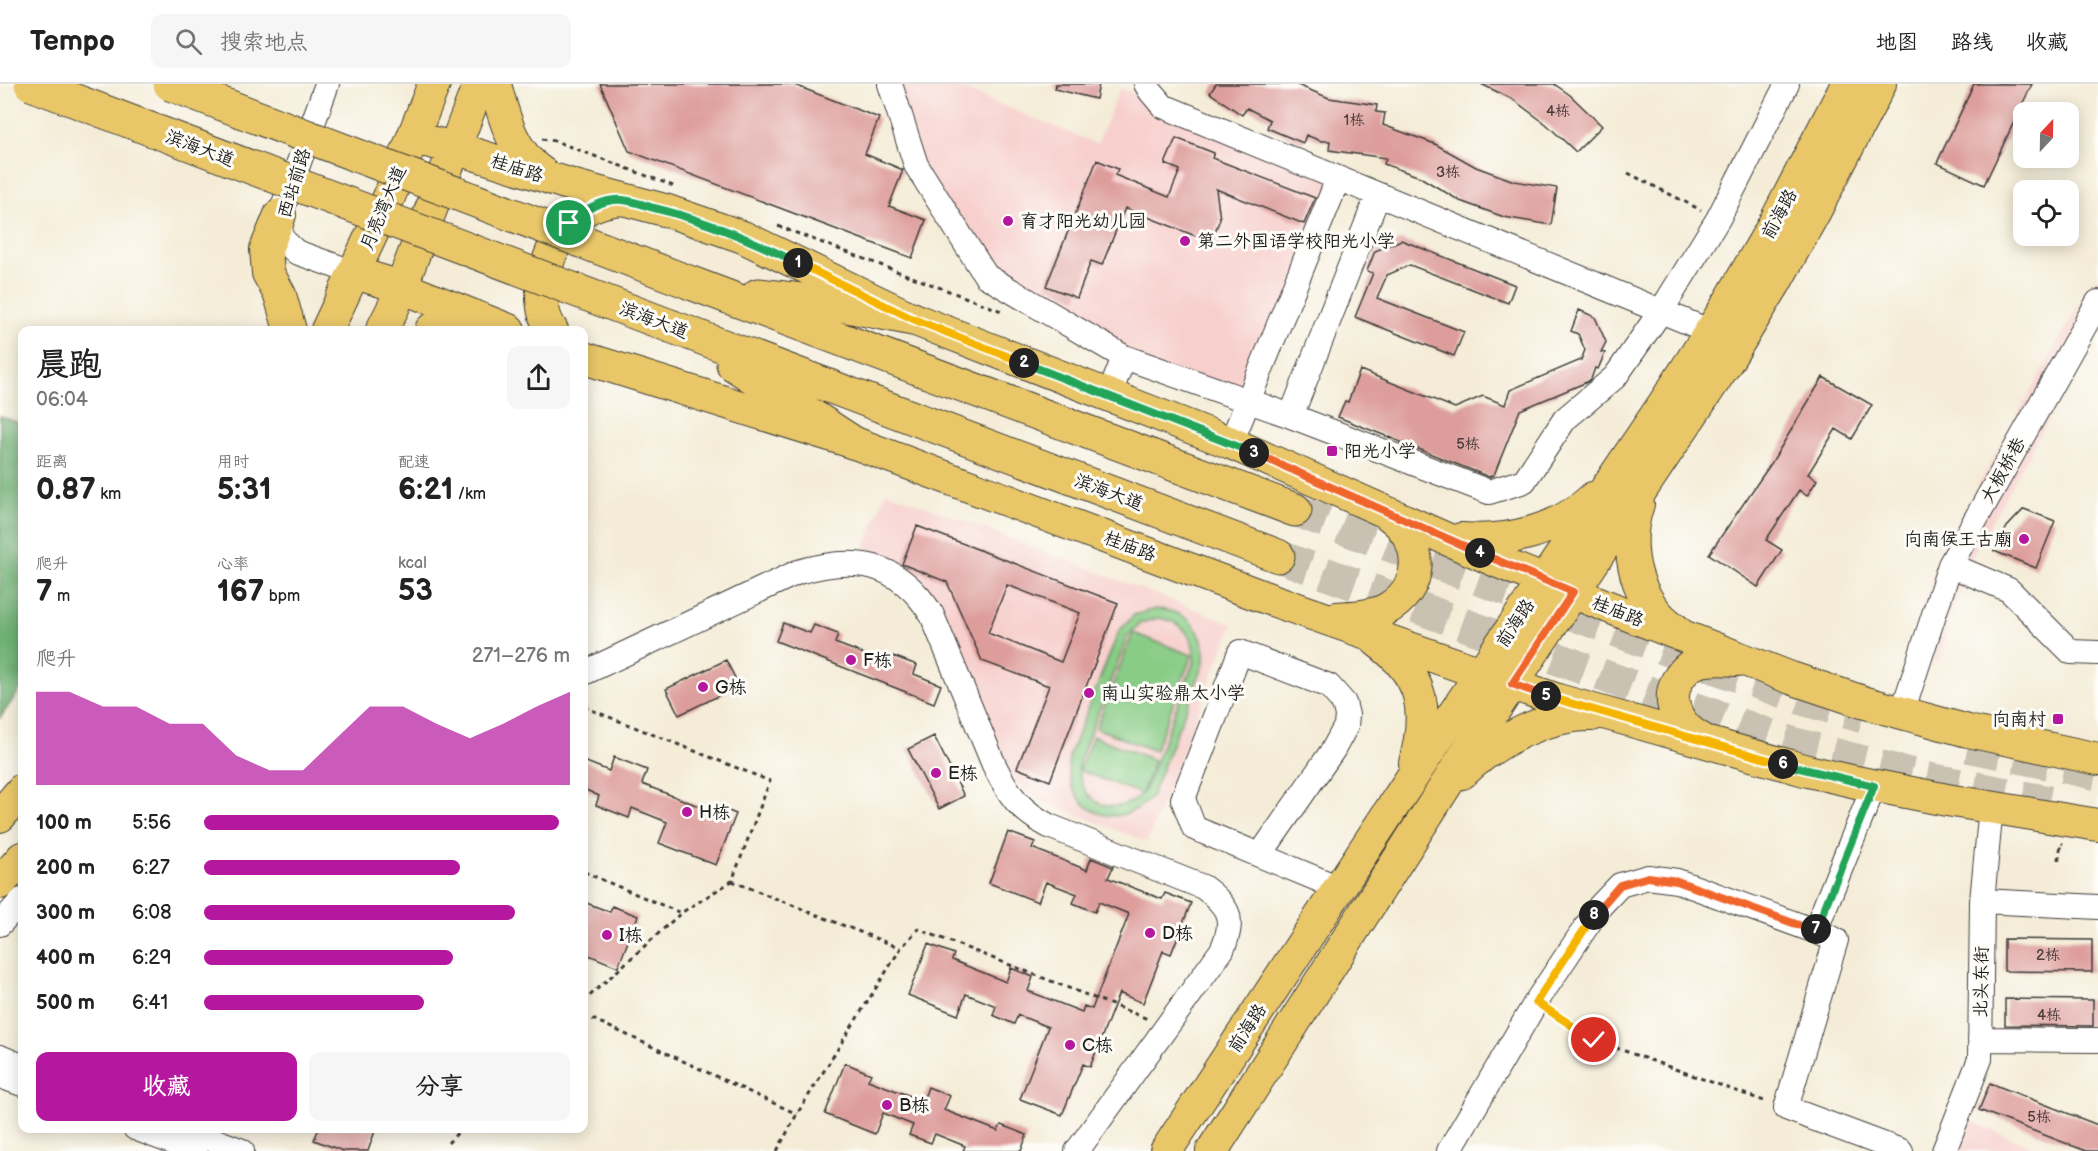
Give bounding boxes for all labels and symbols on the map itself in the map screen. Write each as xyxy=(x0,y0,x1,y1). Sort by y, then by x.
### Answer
house number: 4栋 xyxy=(1546,102,1570,121)
north arrow xyxy=(2013,102,2079,168)
house number: 1栋 xyxy=(1344,111,1364,130)
street label: 滨海大道 xyxy=(162,126,237,171)
street label: 西站前路 xyxy=(274,146,315,221)
street label: 桂庙路 xyxy=(488,150,546,187)
street label: 月亮湾大道 xyxy=(356,163,411,254)
house number: 3栋 xyxy=(1436,163,1460,182)
street label: 前海路 xyxy=(1757,186,1802,243)
pin xyxy=(543,197,594,248)
place label: 育才阳光幼儿园 xyxy=(1020,211,1146,232)
marker: 育才阳光幼儿园 xyxy=(1001,214,1015,228)
place label: 第二外国语学校阳光小学 xyxy=(1197,231,1395,252)
marker: 第二外国语学校阳光小学 xyxy=(1178,234,1192,248)
pin: 1 xyxy=(783,248,813,278)
street label: 滨海大道 xyxy=(616,298,691,343)
pin: 2 xyxy=(1009,348,1039,378)
street label: 大板桥巷 xyxy=(1977,434,2030,507)
house number: 5栋 xyxy=(1456,435,1480,454)
pin: 3 xyxy=(1239,438,1269,468)
place label: 阳光小学 xyxy=(1344,441,1416,462)
marker: 阳光小学 xyxy=(1325,444,1339,458)
street label: 滨海大道 xyxy=(1071,470,1146,515)
street label: 桂庙路 xyxy=(1101,527,1159,566)
place label: 向南侯王古廟 xyxy=(1904,529,2012,550)
marker: 向南侯王古廟 xyxy=(2017,532,2031,546)
pin: 4 xyxy=(1465,538,1495,568)
street label: 桂庙路 xyxy=(1589,592,1647,631)
street label: 前海路 xyxy=(1492,595,1539,652)
place label: F栋 xyxy=(863,650,892,671)
marker: F栋 xyxy=(844,653,858,667)
place label: G栋 xyxy=(715,677,747,698)
marker: G栋 xyxy=(696,680,710,694)
pin: 5 xyxy=(1531,681,1561,711)
place label: 南山实验鼎太小学 xyxy=(1101,683,1245,704)
marker: 南山实验鼎太小学 xyxy=(1082,686,1096,700)
place label: 向南村 xyxy=(1992,709,2046,730)
marker: 向南村 xyxy=(2051,712,2065,726)
pin: 6 xyxy=(1768,749,1798,779)
place label: E栋 xyxy=(948,763,978,784)
marker: E栋 xyxy=(929,766,943,780)
place label: H栋 xyxy=(699,802,730,823)
marker: H栋 xyxy=(680,805,694,819)
pin: 8 xyxy=(1579,900,1609,930)
pin: 7 xyxy=(1801,914,1831,944)
place label: D栋 xyxy=(1162,923,1193,944)
place label: I栋 xyxy=(619,925,643,946)
marker: D栋 xyxy=(1143,926,1157,940)
marker: I栋 xyxy=(600,928,614,942)
street label: 北头东街 xyxy=(1970,946,1993,1018)
house number: 2栋 xyxy=(2036,946,2060,965)
street label: 前海路 xyxy=(1224,1000,1271,1057)
house number: 4栋 xyxy=(2037,1006,2061,1025)
pin xyxy=(1568,1014,1619,1065)
place label: C栋 xyxy=(1082,1035,1113,1056)
marker: C栋 xyxy=(1063,1038,1077,1052)
place label: B栋 xyxy=(899,1095,929,1116)
marker: B栋 xyxy=(880,1098,894,1112)
house number: 5栋 xyxy=(2027,1108,2051,1127)

